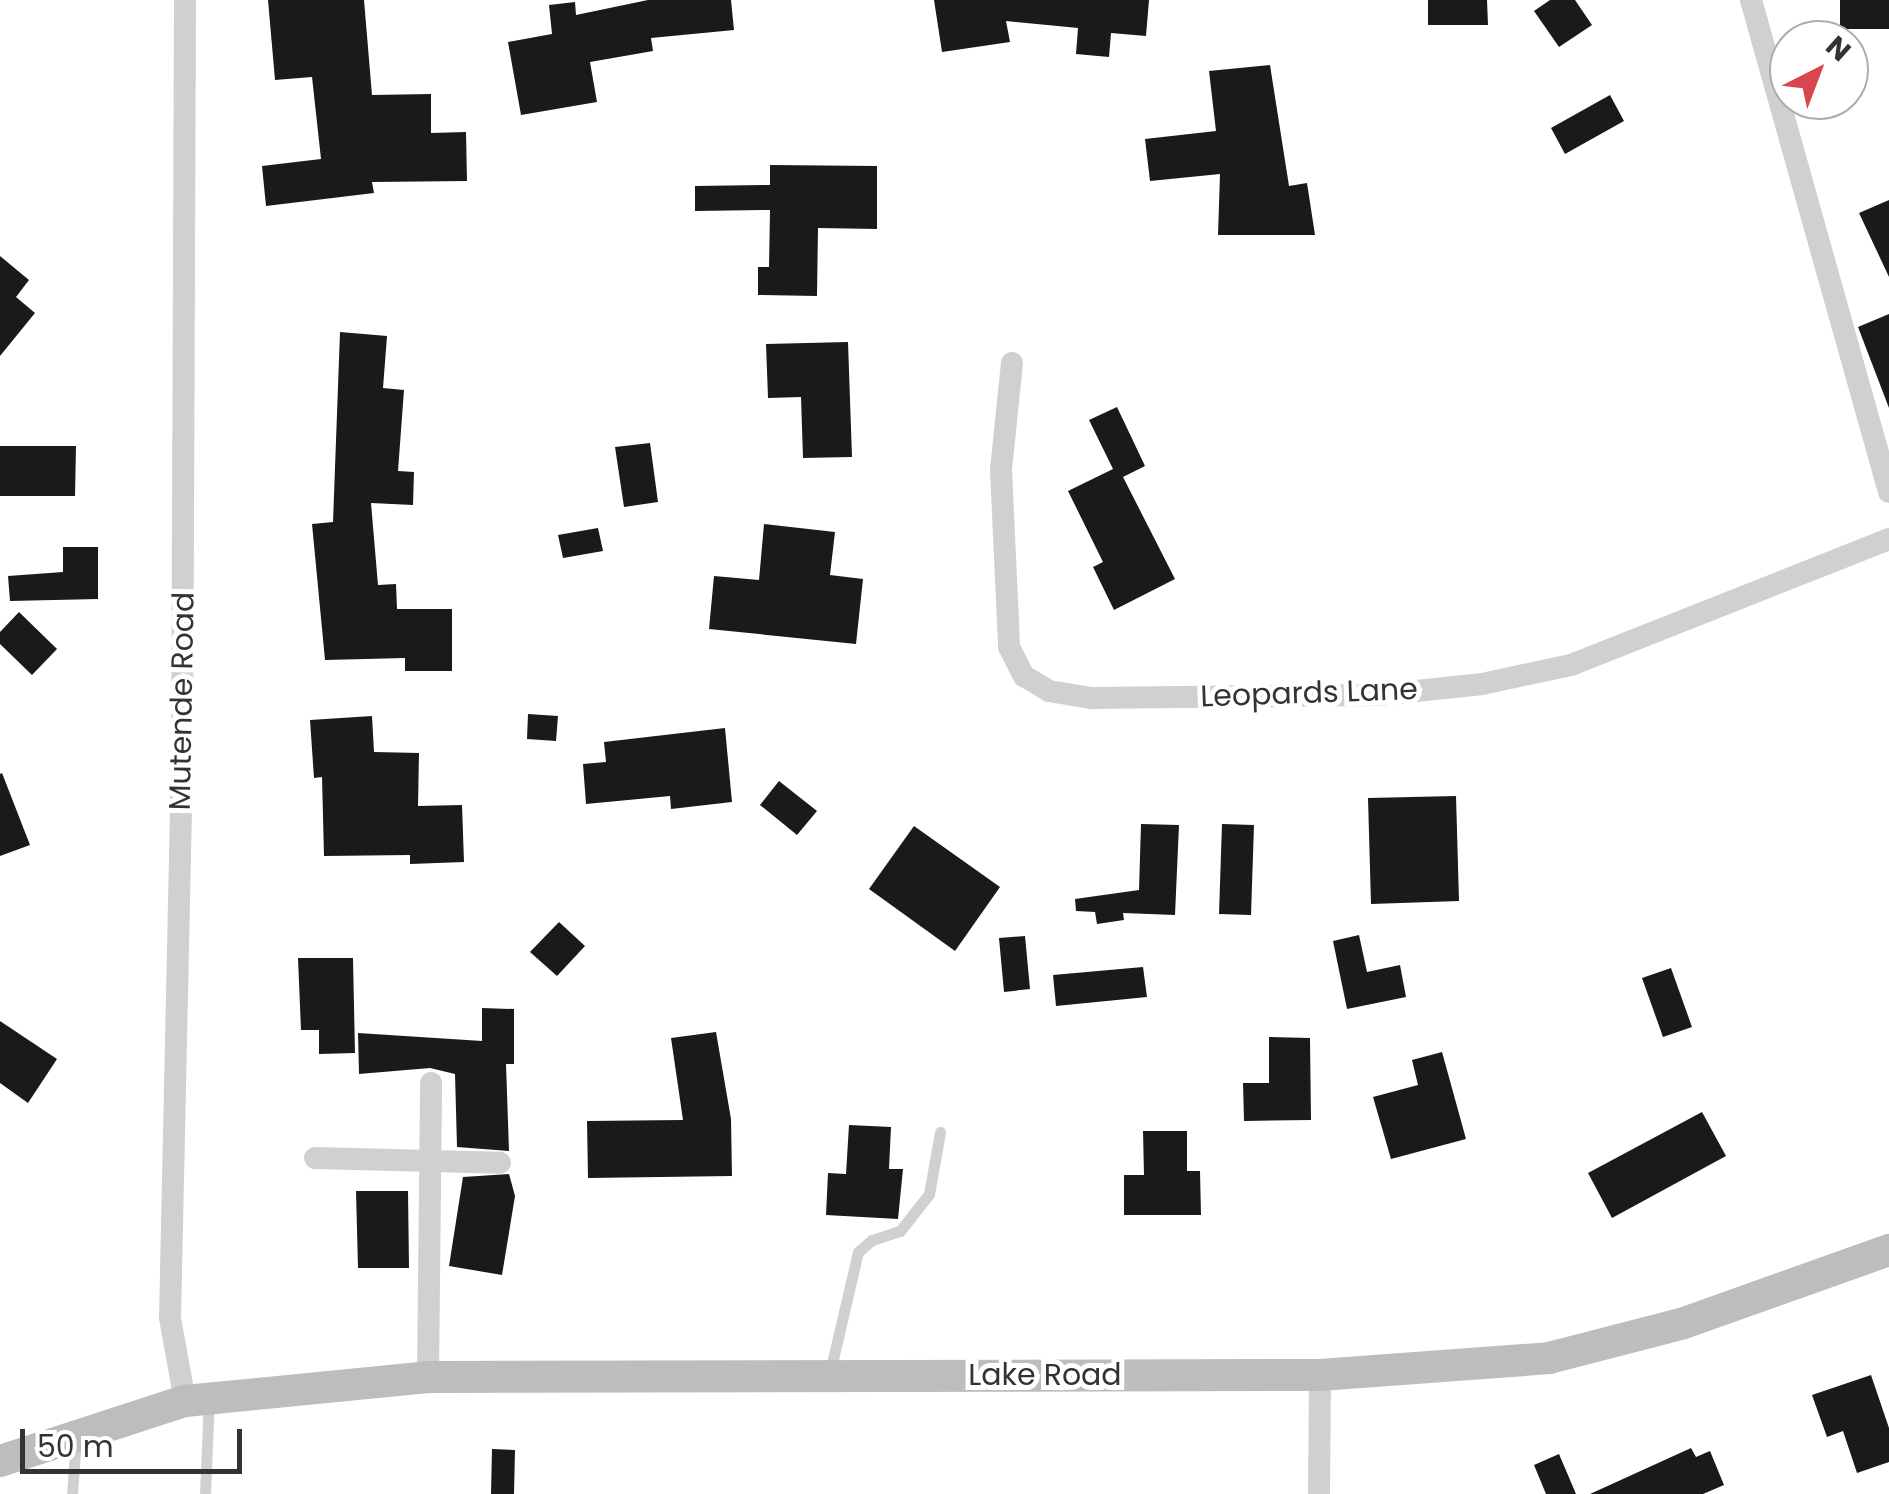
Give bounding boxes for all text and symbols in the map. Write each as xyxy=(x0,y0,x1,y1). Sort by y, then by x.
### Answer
north arrow xyxy=(1769,20,1869,120)
text: N xyxy=(1817,27,1859,70)
street label: Mutende Road xyxy=(162,591,202,811)
street label: Leopards Lane xyxy=(1200,671,1418,715)
street label: Lake Road xyxy=(968,1357,1122,1393)
scale bar xyxy=(25,1409,248,1471)
text: 50 m xyxy=(37,1425,114,1468)

